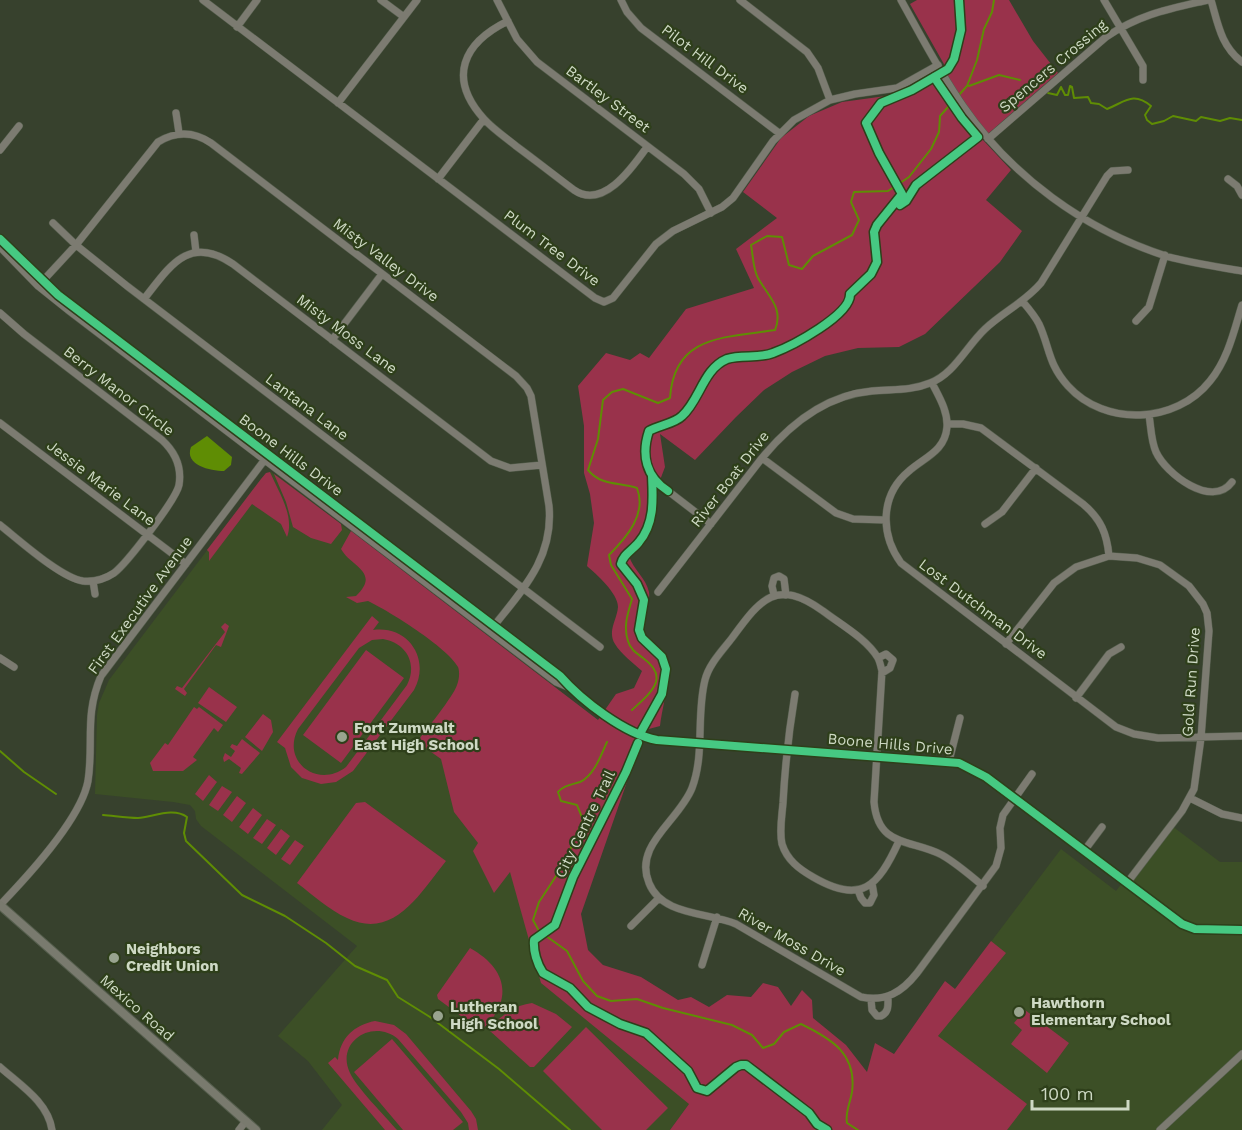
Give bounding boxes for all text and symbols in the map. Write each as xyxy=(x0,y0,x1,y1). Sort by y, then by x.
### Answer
street label: Spencers Crossing xyxy=(996,16,1111,116)
street label: Pilot Hill Drive xyxy=(658,20,752,98)
street label: Bartley Street xyxy=(562,61,654,137)
street label: Plum Tree Drive xyxy=(500,206,604,290)
street label: Misty Valley Drive xyxy=(330,214,442,306)
street label: Misty Moss Lane xyxy=(293,290,401,378)
street label: Berry Manor Circle xyxy=(60,342,178,440)
street label: Lantana Lane xyxy=(262,370,352,444)
street label: Boone Hills Drive xyxy=(236,410,346,500)
street label: River Boat Drive xyxy=(687,427,773,531)
street label: Jessie Marie Lane xyxy=(43,436,159,530)
street label: First Executive Avenue xyxy=(84,533,196,677)
street label: Lost Dutchman Drive xyxy=(915,555,1051,663)
street label: Gold Run Drive xyxy=(1178,627,1204,737)
place label: Fort Zumwalt East High School xyxy=(354,719,479,754)
marker: Fort Zumwalt East High School xyxy=(335,730,349,744)
street label: Boone Hills Drive xyxy=(827,730,953,758)
street label: City Centre Trail xyxy=(551,767,619,881)
street label: River Moss Drive xyxy=(735,904,849,980)
place label: Neighbors Credit Union xyxy=(126,940,218,975)
marker: Neighbors Credit Union xyxy=(107,951,121,965)
street label: Mexico Road xyxy=(96,971,178,1045)
place label: Hawthorn Elementary School xyxy=(1031,994,1171,1029)
place label: Lutheran High School xyxy=(450,998,538,1033)
marker: Hawthorn Elementary School xyxy=(1012,1005,1026,1019)
marker: Lutheran High School xyxy=(431,1009,445,1023)
scale bar xyxy=(1032,1073,1128,1111)
text: 100 m xyxy=(1041,1083,1094,1104)

